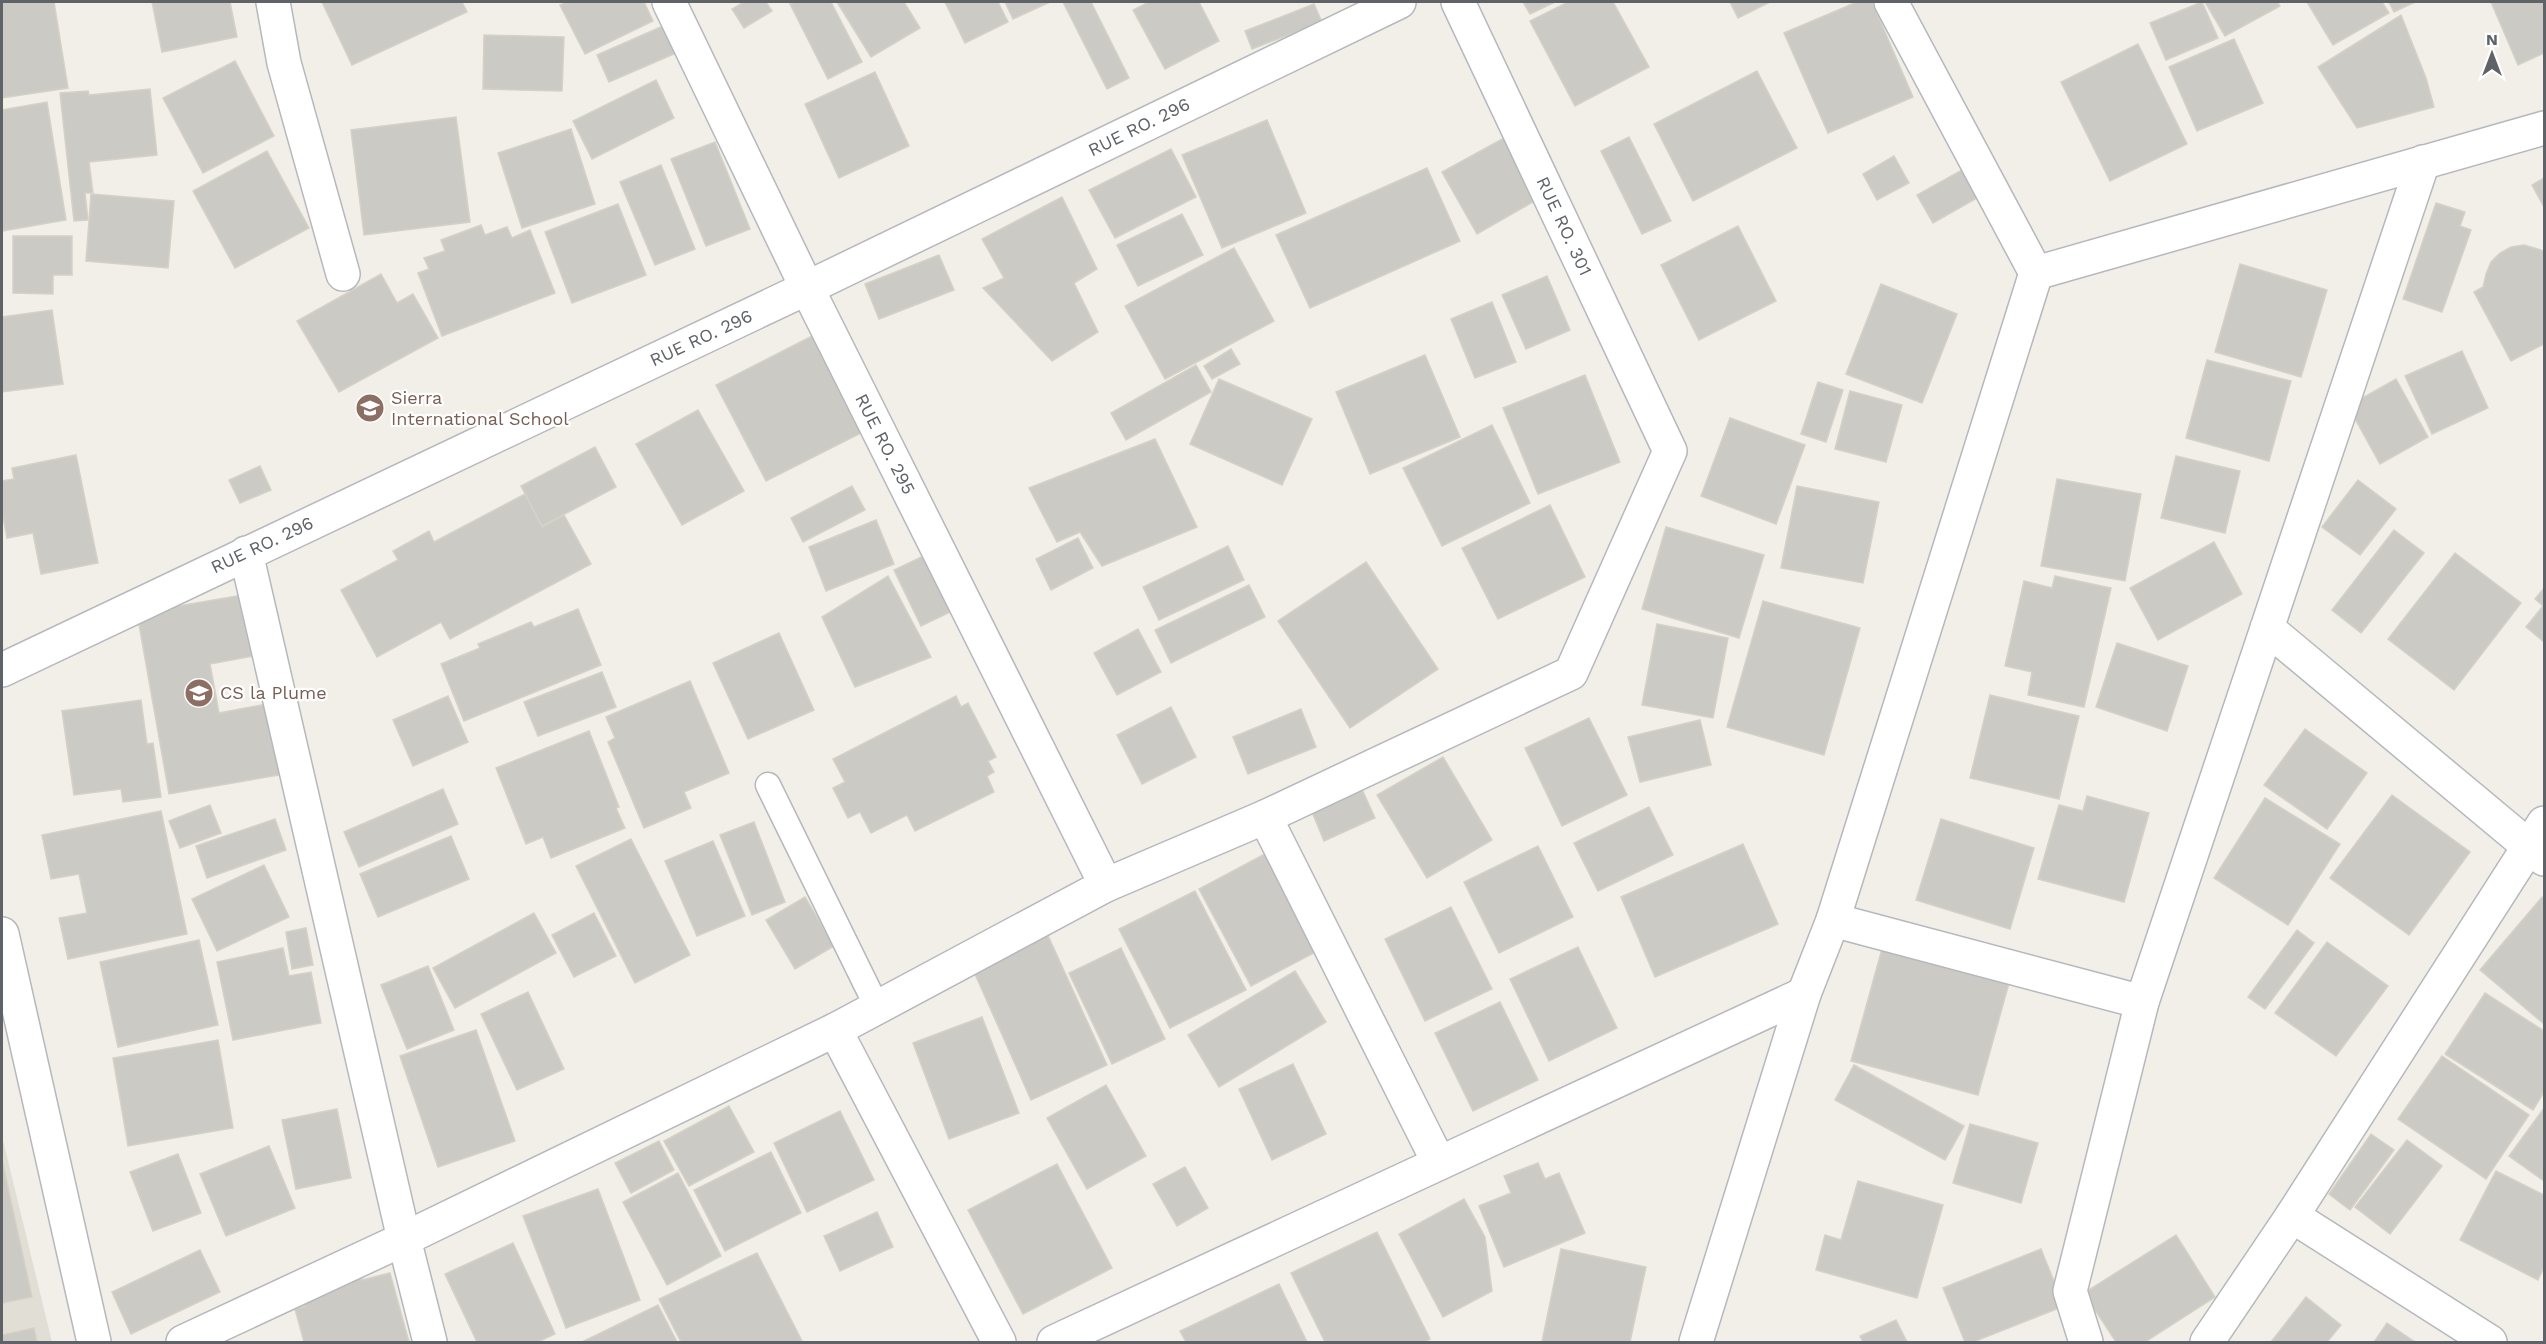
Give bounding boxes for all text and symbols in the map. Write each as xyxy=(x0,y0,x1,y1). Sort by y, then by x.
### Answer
north arrow xyxy=(2462,24,2522,84)
text: N xyxy=(2486,30,2498,49)
street label: RUE RO. 296 xyxy=(1084,93,1193,160)
street label: RUE RO. 301 xyxy=(1532,173,1597,279)
street label: RUE RO. 296 xyxy=(646,305,755,370)
place label: Sierra International School xyxy=(391,387,569,429)
street label: RUE RO. 295 xyxy=(851,390,920,498)
school or university icon: Sierra International School xyxy=(354,392,386,424)
street label: RUE RO. 296 xyxy=(207,512,316,577)
school or university icon: CS la Plume xyxy=(183,677,215,709)
place label: CS la Plume xyxy=(220,682,327,703)

